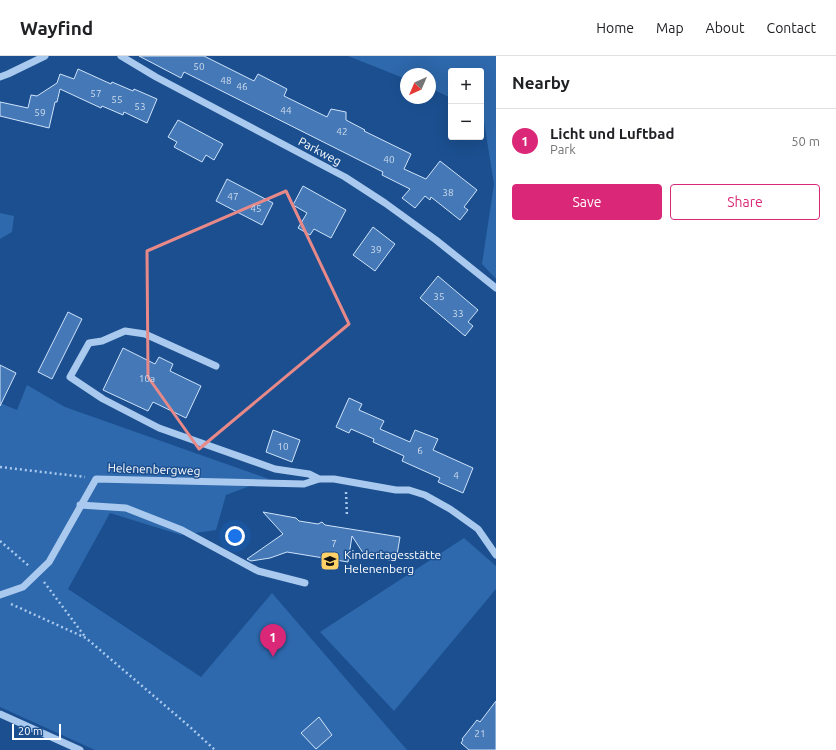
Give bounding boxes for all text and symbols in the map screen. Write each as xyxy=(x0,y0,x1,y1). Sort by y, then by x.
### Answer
text: Wayfind xyxy=(20,17,93,39)
text: Home xyxy=(596,20,634,36)
text: Map xyxy=(656,20,684,36)
text: About xyxy=(706,20,745,36)
text: Contact xyxy=(767,20,816,36)
house number: 50 xyxy=(193,61,205,72)
north arrow xyxy=(400,68,436,104)
map controls xyxy=(448,68,484,140)
button: + xyxy=(448,68,484,104)
text: Nearby xyxy=(512,73,570,92)
house number: 48 xyxy=(220,75,232,86)
house number: 46 xyxy=(236,81,248,92)
house number: 57 xyxy=(90,88,102,99)
house number: 55 xyxy=(111,94,123,105)
house number: 53 xyxy=(134,101,146,112)
button: − xyxy=(448,104,484,140)
house number: 44 xyxy=(280,105,292,116)
house number: 59 xyxy=(34,107,46,118)
text: Licht und Luftbad xyxy=(550,125,674,142)
house number: 42 xyxy=(336,126,348,137)
street label: Parkweg xyxy=(296,134,344,168)
text: 1 xyxy=(521,134,529,148)
text: 50 m xyxy=(791,134,820,148)
text: Park xyxy=(550,142,576,156)
house number: 40 xyxy=(383,154,395,165)
button: Save xyxy=(512,184,662,220)
button: Share xyxy=(670,184,820,220)
house number: 38 xyxy=(442,187,454,198)
house number: 47 xyxy=(227,191,239,202)
house number: 45 xyxy=(250,203,262,214)
house number: 39 xyxy=(370,244,382,255)
house number: 35 xyxy=(433,291,445,302)
house number: 33 xyxy=(452,308,464,319)
house number: 10a xyxy=(139,373,155,384)
house number: 10 xyxy=(277,441,289,452)
house number: 6 xyxy=(417,445,423,456)
street label: Helenenbergweg xyxy=(107,461,201,477)
house number: 4 xyxy=(453,470,459,481)
your location xyxy=(225,526,245,546)
house number: 7 xyxy=(331,538,337,549)
place label: Kindertagesstätte Helenenberg xyxy=(344,548,441,575)
school or university icon: Kindertagesstätte Helenenberg xyxy=(319,550,341,572)
pin: 1 xyxy=(260,624,286,657)
scale bar xyxy=(12,722,61,741)
text: 20 m xyxy=(18,725,42,737)
house number: 21 xyxy=(474,728,486,739)

